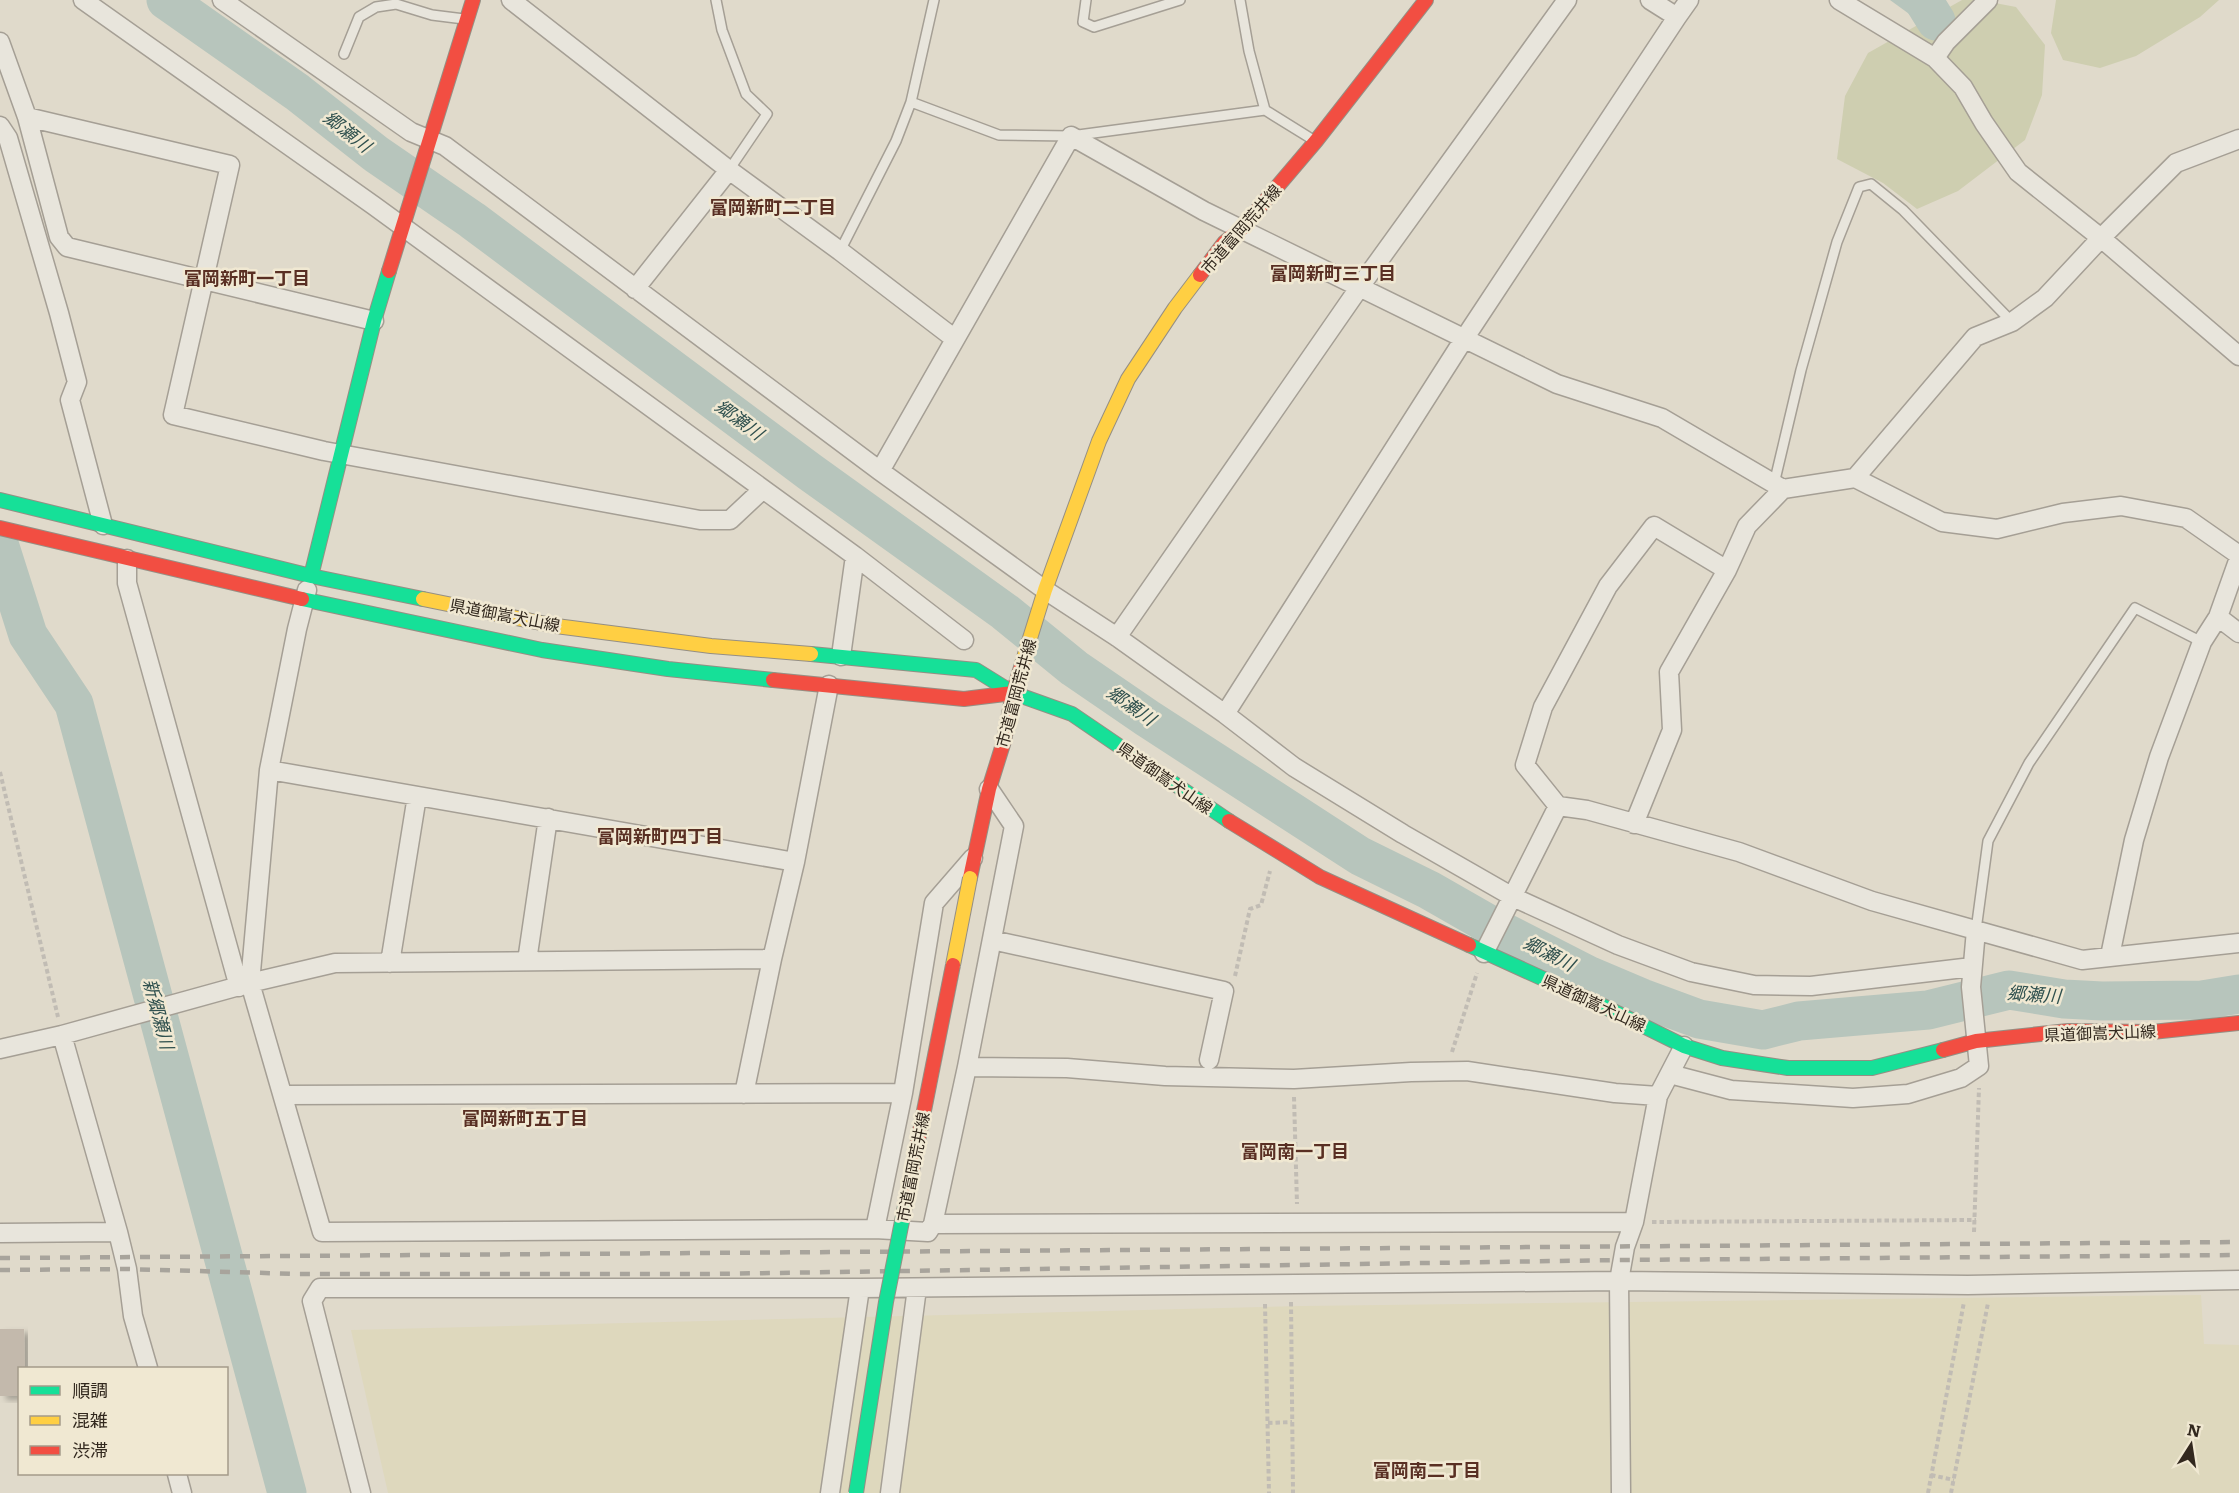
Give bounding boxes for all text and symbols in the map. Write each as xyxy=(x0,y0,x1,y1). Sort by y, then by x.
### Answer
water label: 郷瀬川 xyxy=(318,104,379,159)
street label: 市道富岡荒井線 xyxy=(1194,178,1286,278)
district label: 富岡新町二丁目 xyxy=(710,193,836,220)
district label: 富岡新町三丁目 xyxy=(1270,259,1396,286)
district label: 富岡新町一丁目 xyxy=(184,264,310,291)
water label: 郷瀬川 xyxy=(710,392,771,447)
street label: 県道御嵩犬山線 xyxy=(448,592,562,636)
street label: 市道富岡荒井線 xyxy=(989,636,1041,750)
water label: 郷瀬川 xyxy=(1102,678,1163,732)
street label: 県道御嵩犬山線 xyxy=(1113,735,1218,819)
district label: 富岡新町四丁目 xyxy=(597,822,723,849)
water label: 郷瀬川 xyxy=(1519,928,1582,978)
street label: 県道御嵩犬山線 xyxy=(1539,968,1650,1037)
water label: 新郷瀬川 xyxy=(137,975,182,1054)
water label: 郷瀬川 xyxy=(2006,978,2064,1009)
street label: 県道御嵩犬山線 xyxy=(2044,1018,2156,1046)
district label: 富岡新町五丁目 xyxy=(462,1104,588,1131)
street label: 市道富岡荒井線 xyxy=(890,1110,934,1224)
district label: 富岡南一丁目 xyxy=(1241,1137,1349,1164)
legend xyxy=(18,1367,228,1475)
text: 順調 xyxy=(72,1376,108,1403)
text: 混雑 xyxy=(72,1406,108,1433)
north arrow xyxy=(2161,1415,2221,1475)
text: N xyxy=(2185,1416,2203,1442)
text: 渋滞 xyxy=(72,1436,108,1463)
district label: 富岡南二丁目 xyxy=(1373,1456,1481,1483)

